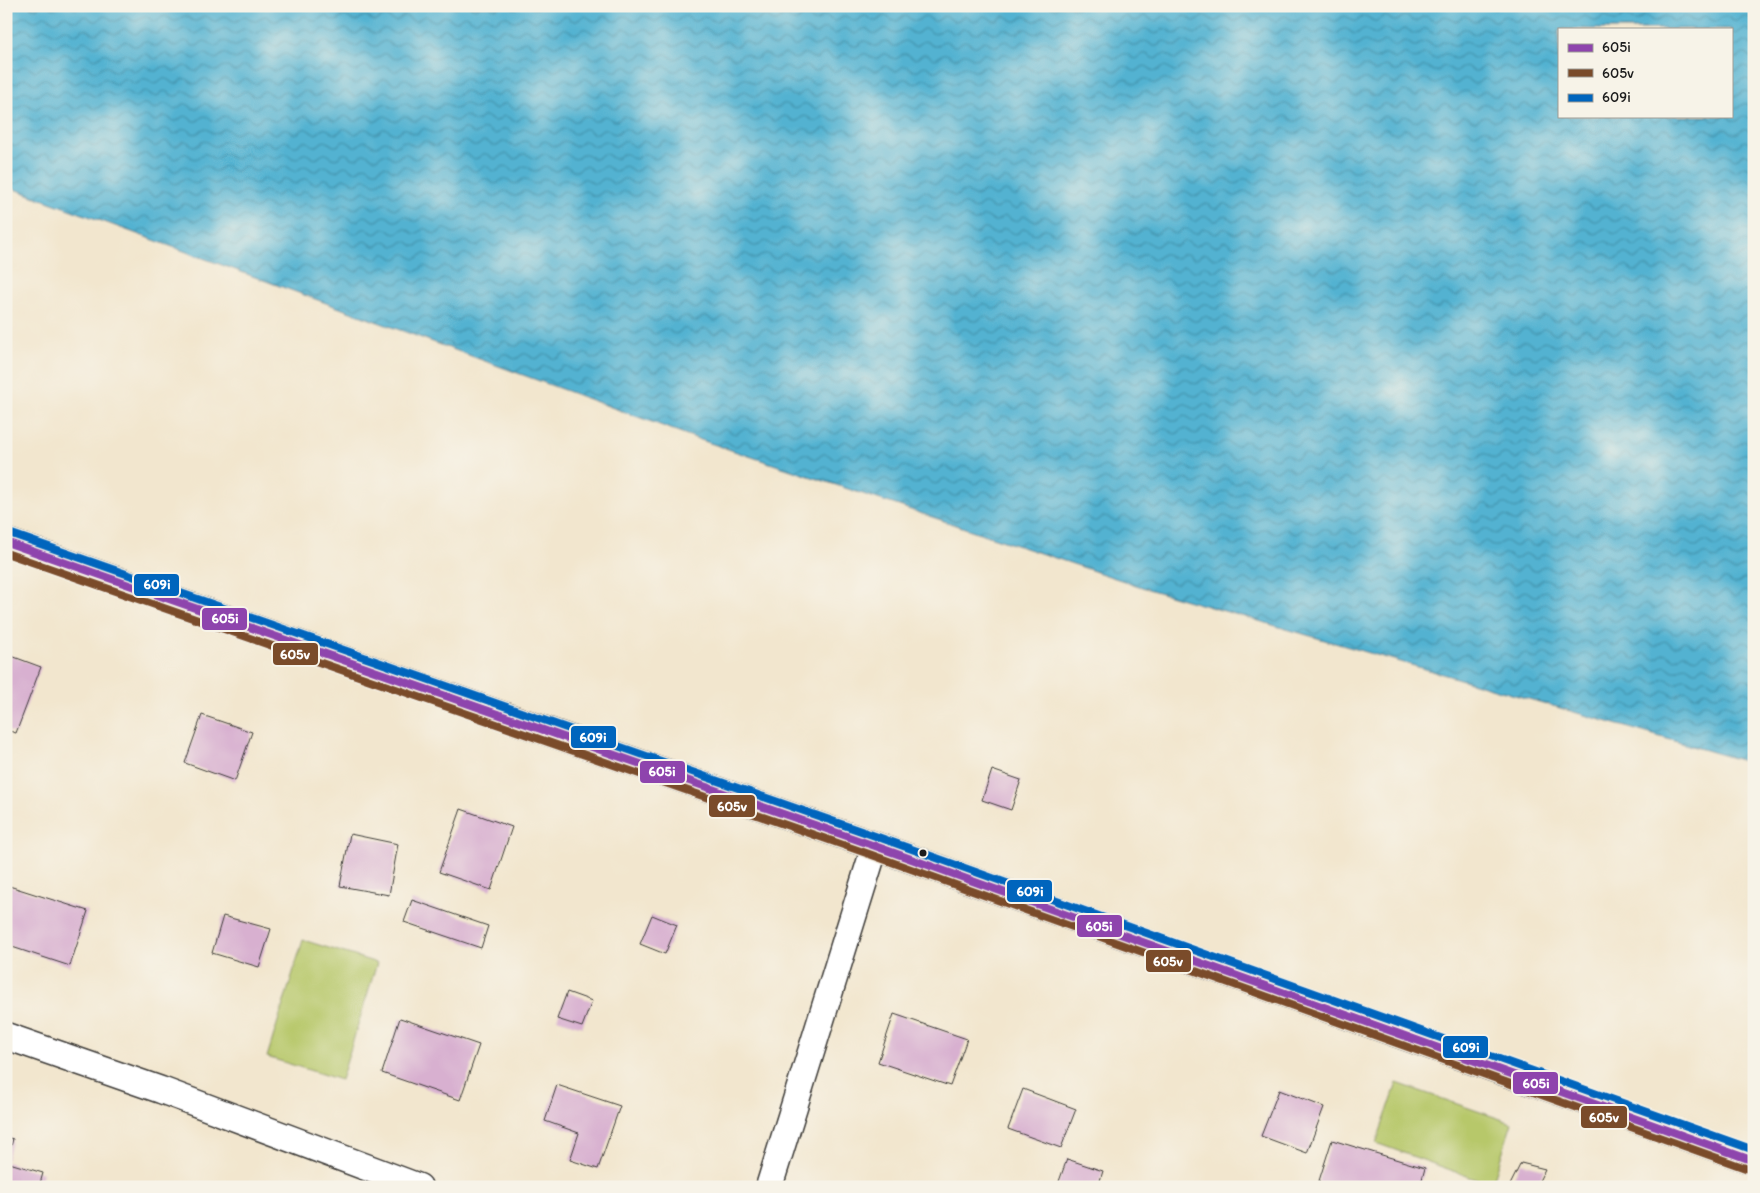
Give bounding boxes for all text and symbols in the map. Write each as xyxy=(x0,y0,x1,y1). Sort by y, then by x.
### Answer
legend xyxy=(1558,28,1732,118)
text: 605i xyxy=(1602,38,1631,56)
text: 605v xyxy=(1602,64,1634,82)
text: 609i xyxy=(1602,88,1631,106)
line badge: 609i xyxy=(133,573,180,597)
text: 609i xyxy=(144,576,170,593)
line badge: 605i xyxy=(201,607,248,631)
text: 605i xyxy=(212,610,238,627)
line badge: 605v xyxy=(272,642,319,666)
text: 605v xyxy=(280,646,310,663)
line badge: 609i xyxy=(570,725,617,749)
text: 609i xyxy=(580,729,606,746)
line badge: 605i xyxy=(639,760,686,784)
text: 605i xyxy=(649,763,675,780)
line badge: 605v xyxy=(708,794,756,818)
text: 605v xyxy=(717,798,747,815)
unlabelled marker xyxy=(918,848,928,858)
line badge: 609i xyxy=(1006,879,1053,903)
text: 609i xyxy=(1017,883,1043,900)
line badge: 605i xyxy=(1076,914,1123,938)
text: 605i xyxy=(1086,918,1112,935)
line badge: 605v xyxy=(1145,949,1192,973)
text: 605v xyxy=(1153,953,1183,970)
line badge: 609i xyxy=(1442,1035,1489,1059)
text: 609i xyxy=(1453,1039,1479,1056)
line badge: 605i xyxy=(1512,1071,1559,1095)
text: 605i xyxy=(1523,1075,1549,1092)
line badge: 605v xyxy=(1580,1105,1628,1129)
text: 605v xyxy=(1589,1109,1619,1126)

